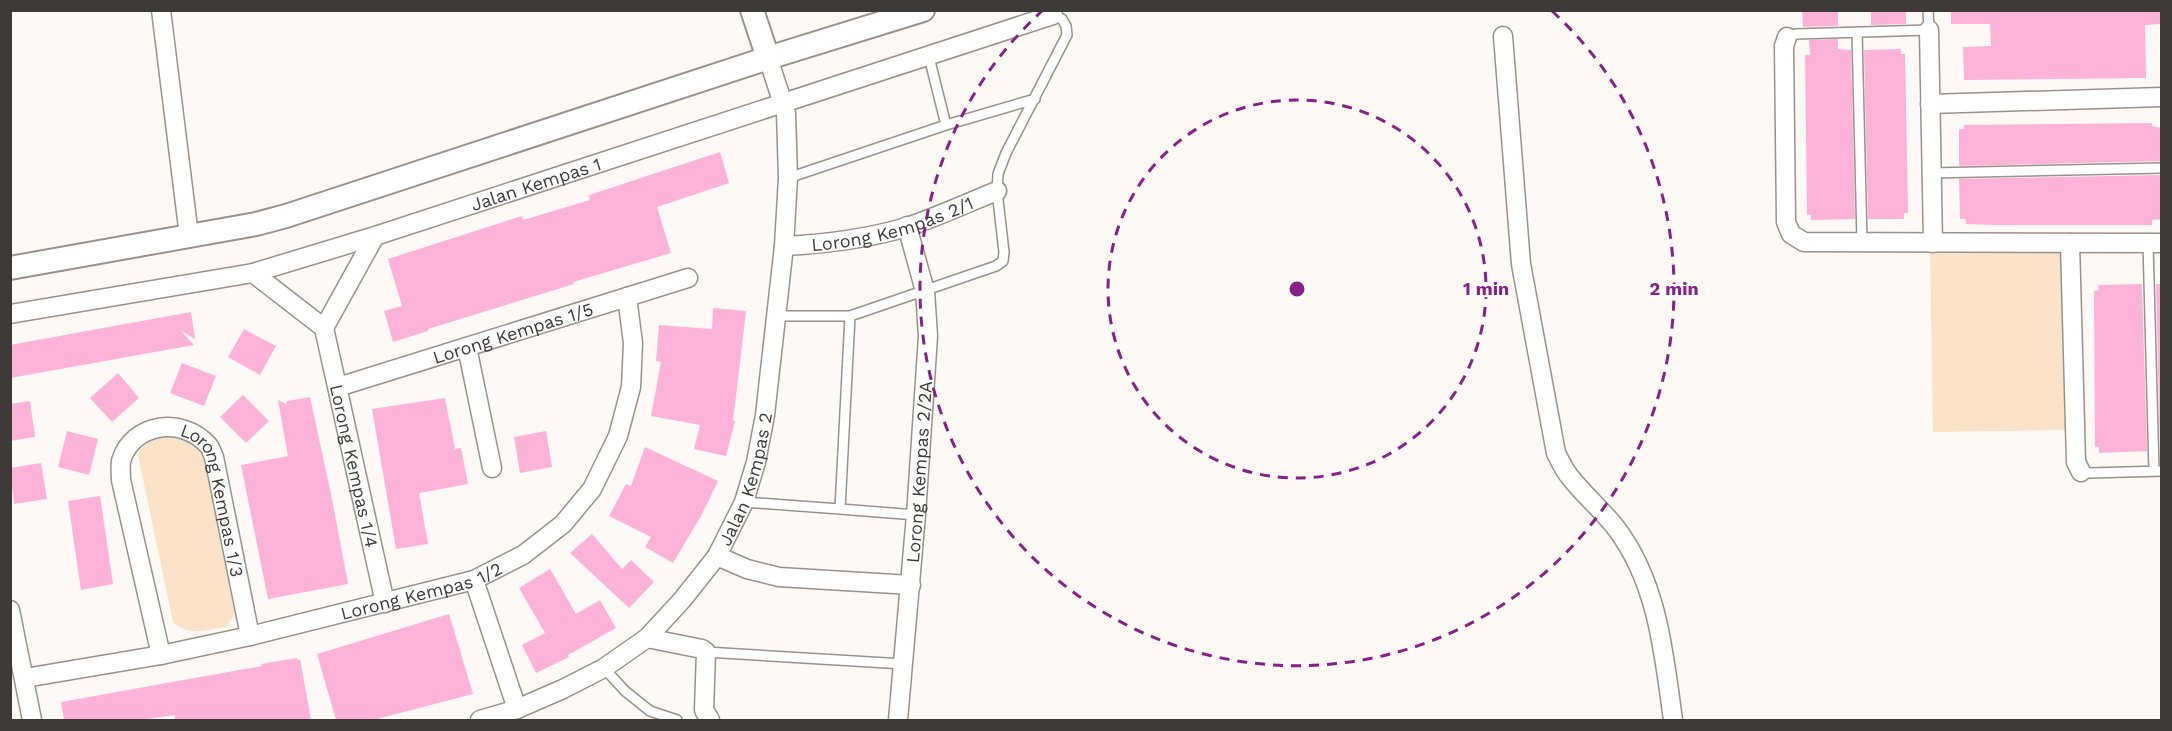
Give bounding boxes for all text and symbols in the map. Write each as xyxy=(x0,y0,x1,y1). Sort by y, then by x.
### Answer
street label: Jalan Kempas 1 xyxy=(468,153,603,215)
street label: Lorong Kempas 2/1 xyxy=(810,192,976,255)
text: 1 min xyxy=(1463,278,1509,299)
text: 2 min xyxy=(1649,278,1699,299)
centre of rings xyxy=(1287,279,1307,299)
street label: Lorong Kempas 1/5 xyxy=(430,298,595,367)
street label: Lorong Kempas 2/2A xyxy=(901,380,935,564)
street label: Lorong Kempas 1/4 xyxy=(326,382,383,549)
street label: Jalan Kempas 2 xyxy=(714,411,776,549)
street label: Lorong Kempas 1/3 xyxy=(178,419,248,579)
street label: Lorong Kempas 1/2 xyxy=(338,557,505,623)

